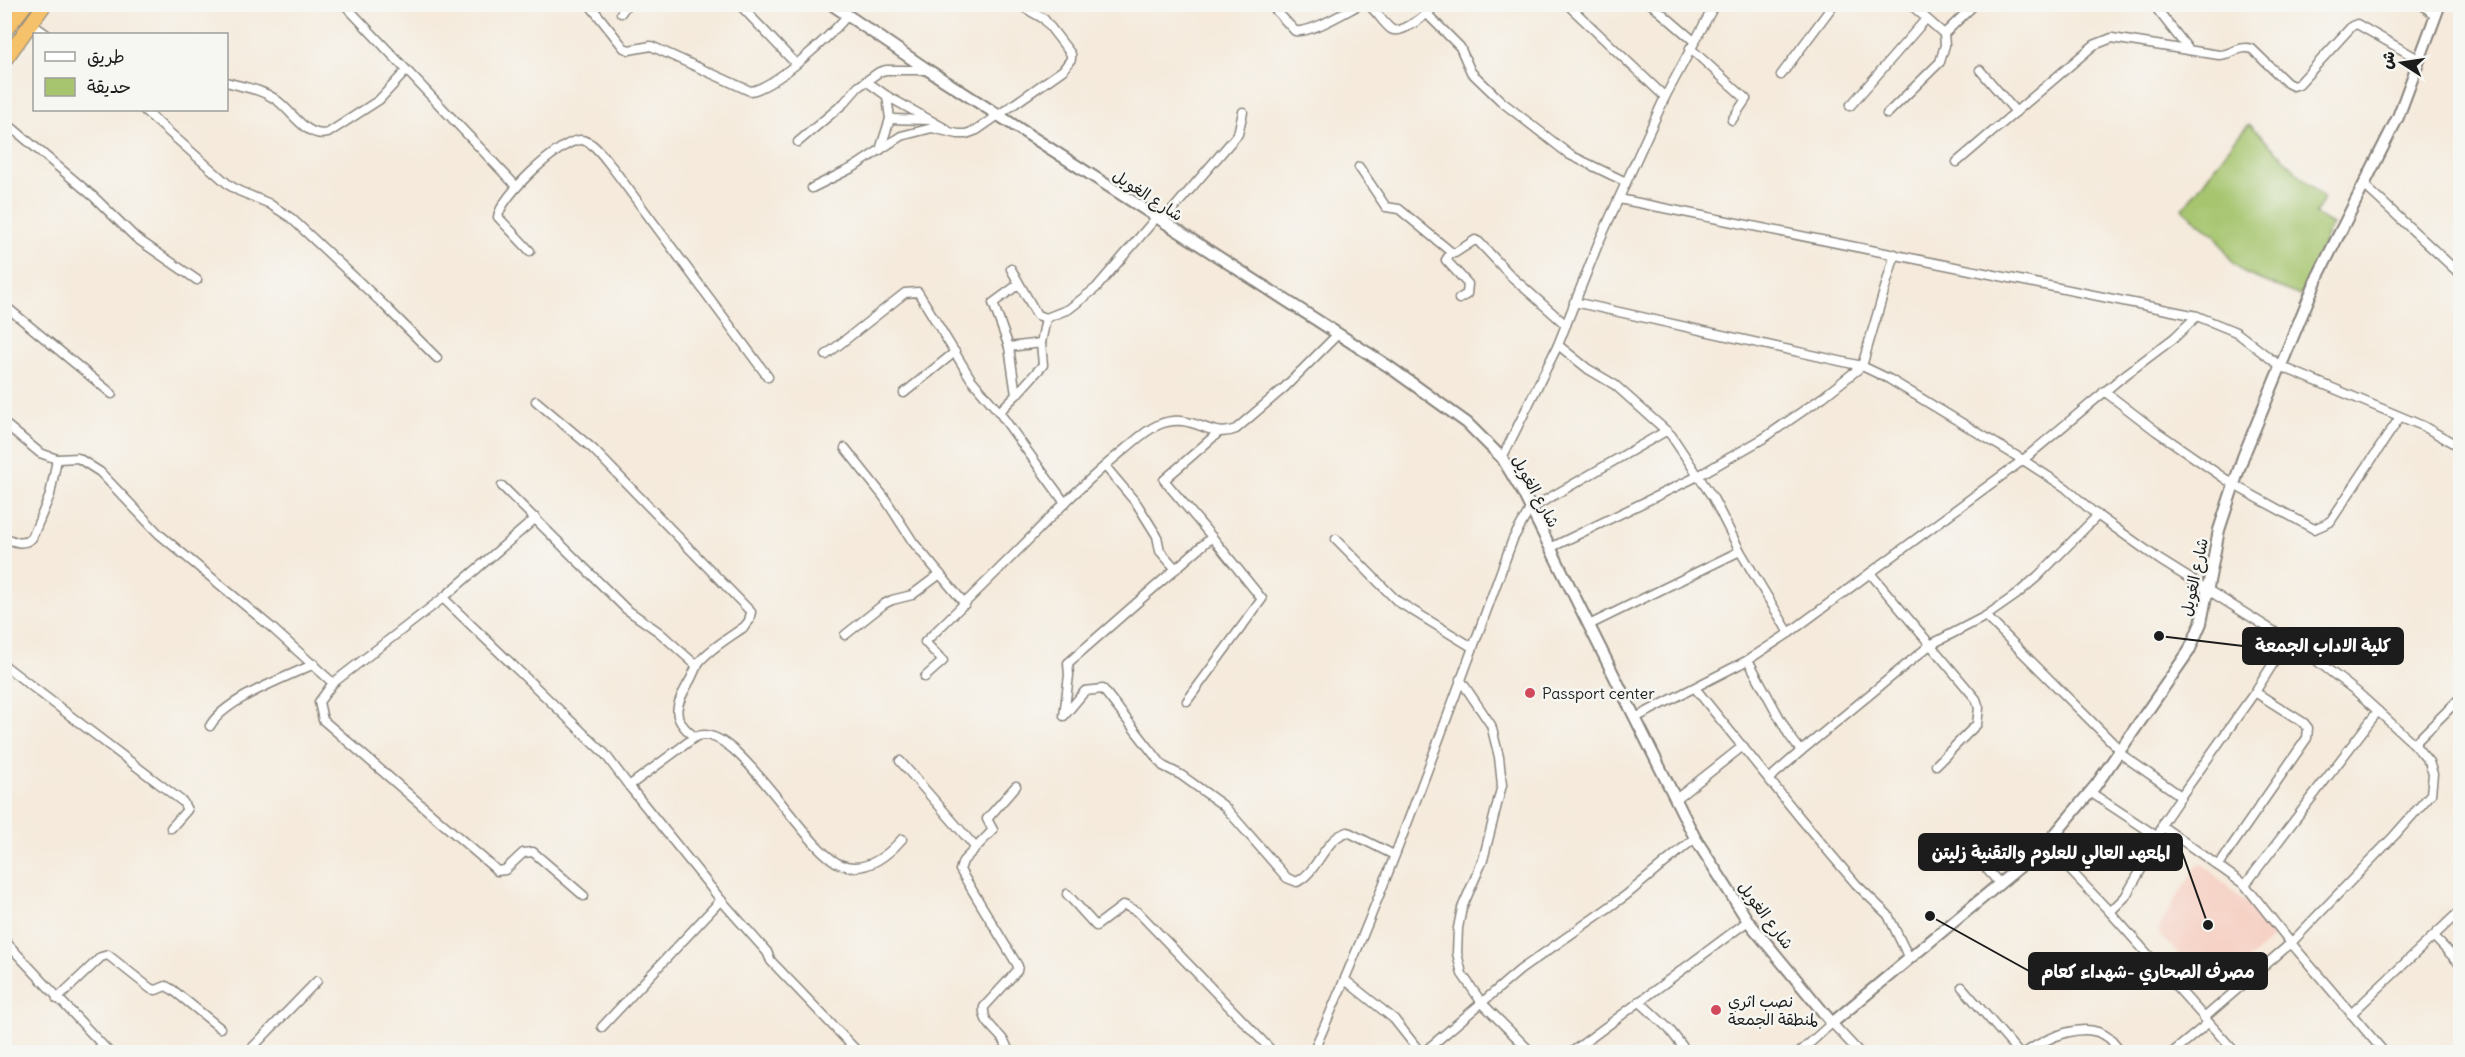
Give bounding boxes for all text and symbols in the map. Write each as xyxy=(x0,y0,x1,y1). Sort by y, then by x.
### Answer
legend xyxy=(33,33,228,111)
north arrow xyxy=(2372,33,2432,93)
text: طريق xyxy=(87,45,125,68)
text: ش xyxy=(2376,49,2399,71)
text: حديقة xyxy=(87,75,131,98)
street label: شارع الغويل xyxy=(1108,165,1187,227)
street label: شارع الغويل xyxy=(1506,451,1564,532)
street label: شارع الغويل xyxy=(2176,536,2214,618)
callout: كلية اﻻداب الجمعة xyxy=(2243,628,2403,664)
text: كلية اﻻداب الجمعة xyxy=(2255,634,2391,657)
place label: Passport center xyxy=(1542,683,1655,703)
marker: Passport center xyxy=(1523,686,1537,700)
callout: المعهد العالي للعلوم والتقنية زليتن xyxy=(1919,834,2182,870)
text: المعهد العالي للعلوم والتقنية زليتن xyxy=(1932,841,2170,869)
street label: شارع الغويل xyxy=(1732,877,1798,954)
callout: مصرف الصحاري -شهداء كعام xyxy=(2029,953,2267,989)
text: مصرف الصحاري -شهداء كعام xyxy=(2041,960,2255,986)
place label: نصب اثري لمنطقة الجمعة xyxy=(1728,991,1818,1029)
marker: نصب اثري لمنطقة الجمعة xyxy=(1709,1003,1723,1017)

